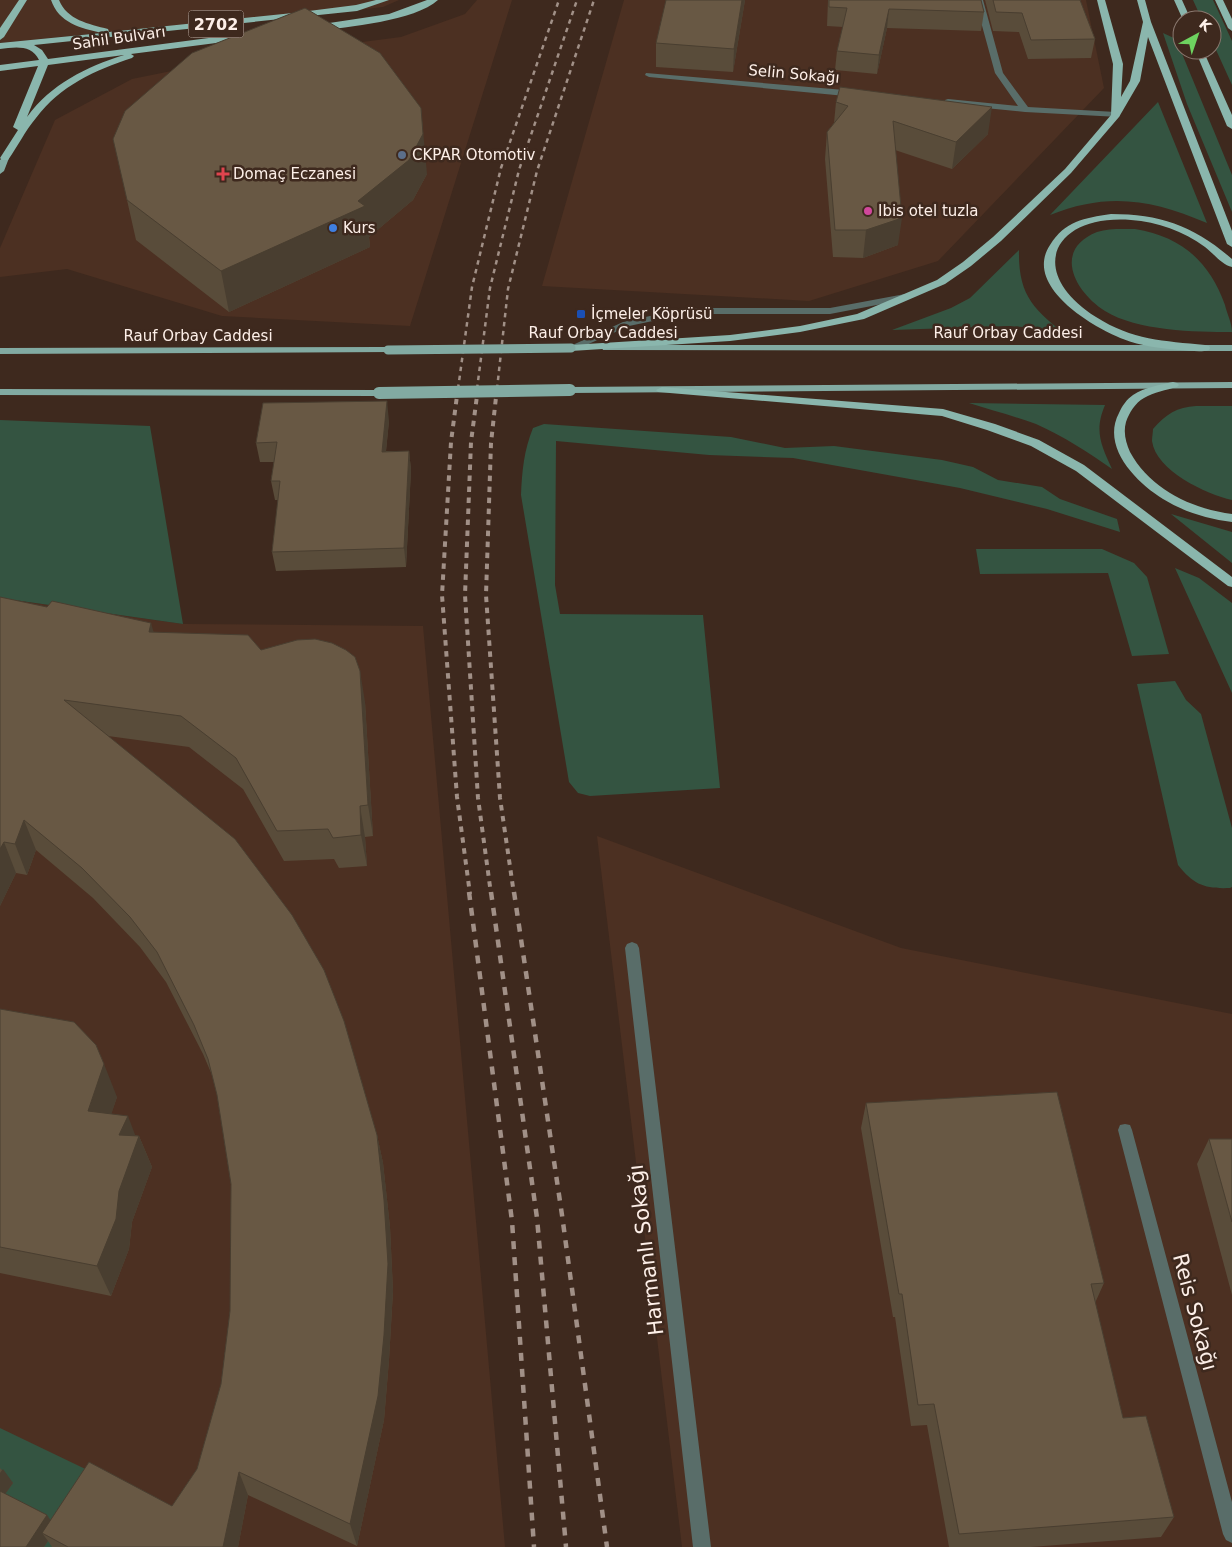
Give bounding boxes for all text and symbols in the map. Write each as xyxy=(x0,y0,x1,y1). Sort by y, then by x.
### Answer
road number: 2702 xyxy=(188,10,244,38)
north arrow xyxy=(1172,10,1222,60)
text: K xyxy=(1196,15,1216,35)
street label: Sahil Bulvarı xyxy=(71,23,167,53)
street label: Selin Sokağı xyxy=(748,61,840,87)
place label: CKPAR Otomotiv xyxy=(412,146,536,164)
marker: CKPAR Otomotiv xyxy=(396,149,408,161)
place label: Domaç Eczanesi xyxy=(233,165,356,183)
marker: Domaç Eczanesi xyxy=(217,168,229,180)
place label: Ibis otel tuzla xyxy=(878,202,979,220)
marker: Ibis otel tuzla xyxy=(862,205,874,217)
place label: Kurs xyxy=(343,219,376,237)
marker: Kurs xyxy=(327,222,339,234)
place label: İçmeler Köprüsü xyxy=(591,304,713,323)
marker: İçmeler Köprüsü xyxy=(575,308,587,320)
street label: Rauf Orbay Caddesi xyxy=(528,324,678,342)
street label: Rauf Orbay Caddesi xyxy=(933,324,1083,342)
street label: Rauf Orbay Caddesi xyxy=(123,327,273,345)
street label: Harmanlı Sokağı xyxy=(624,1163,668,1337)
street label: Reis Sokağı xyxy=(1168,1251,1222,1373)

